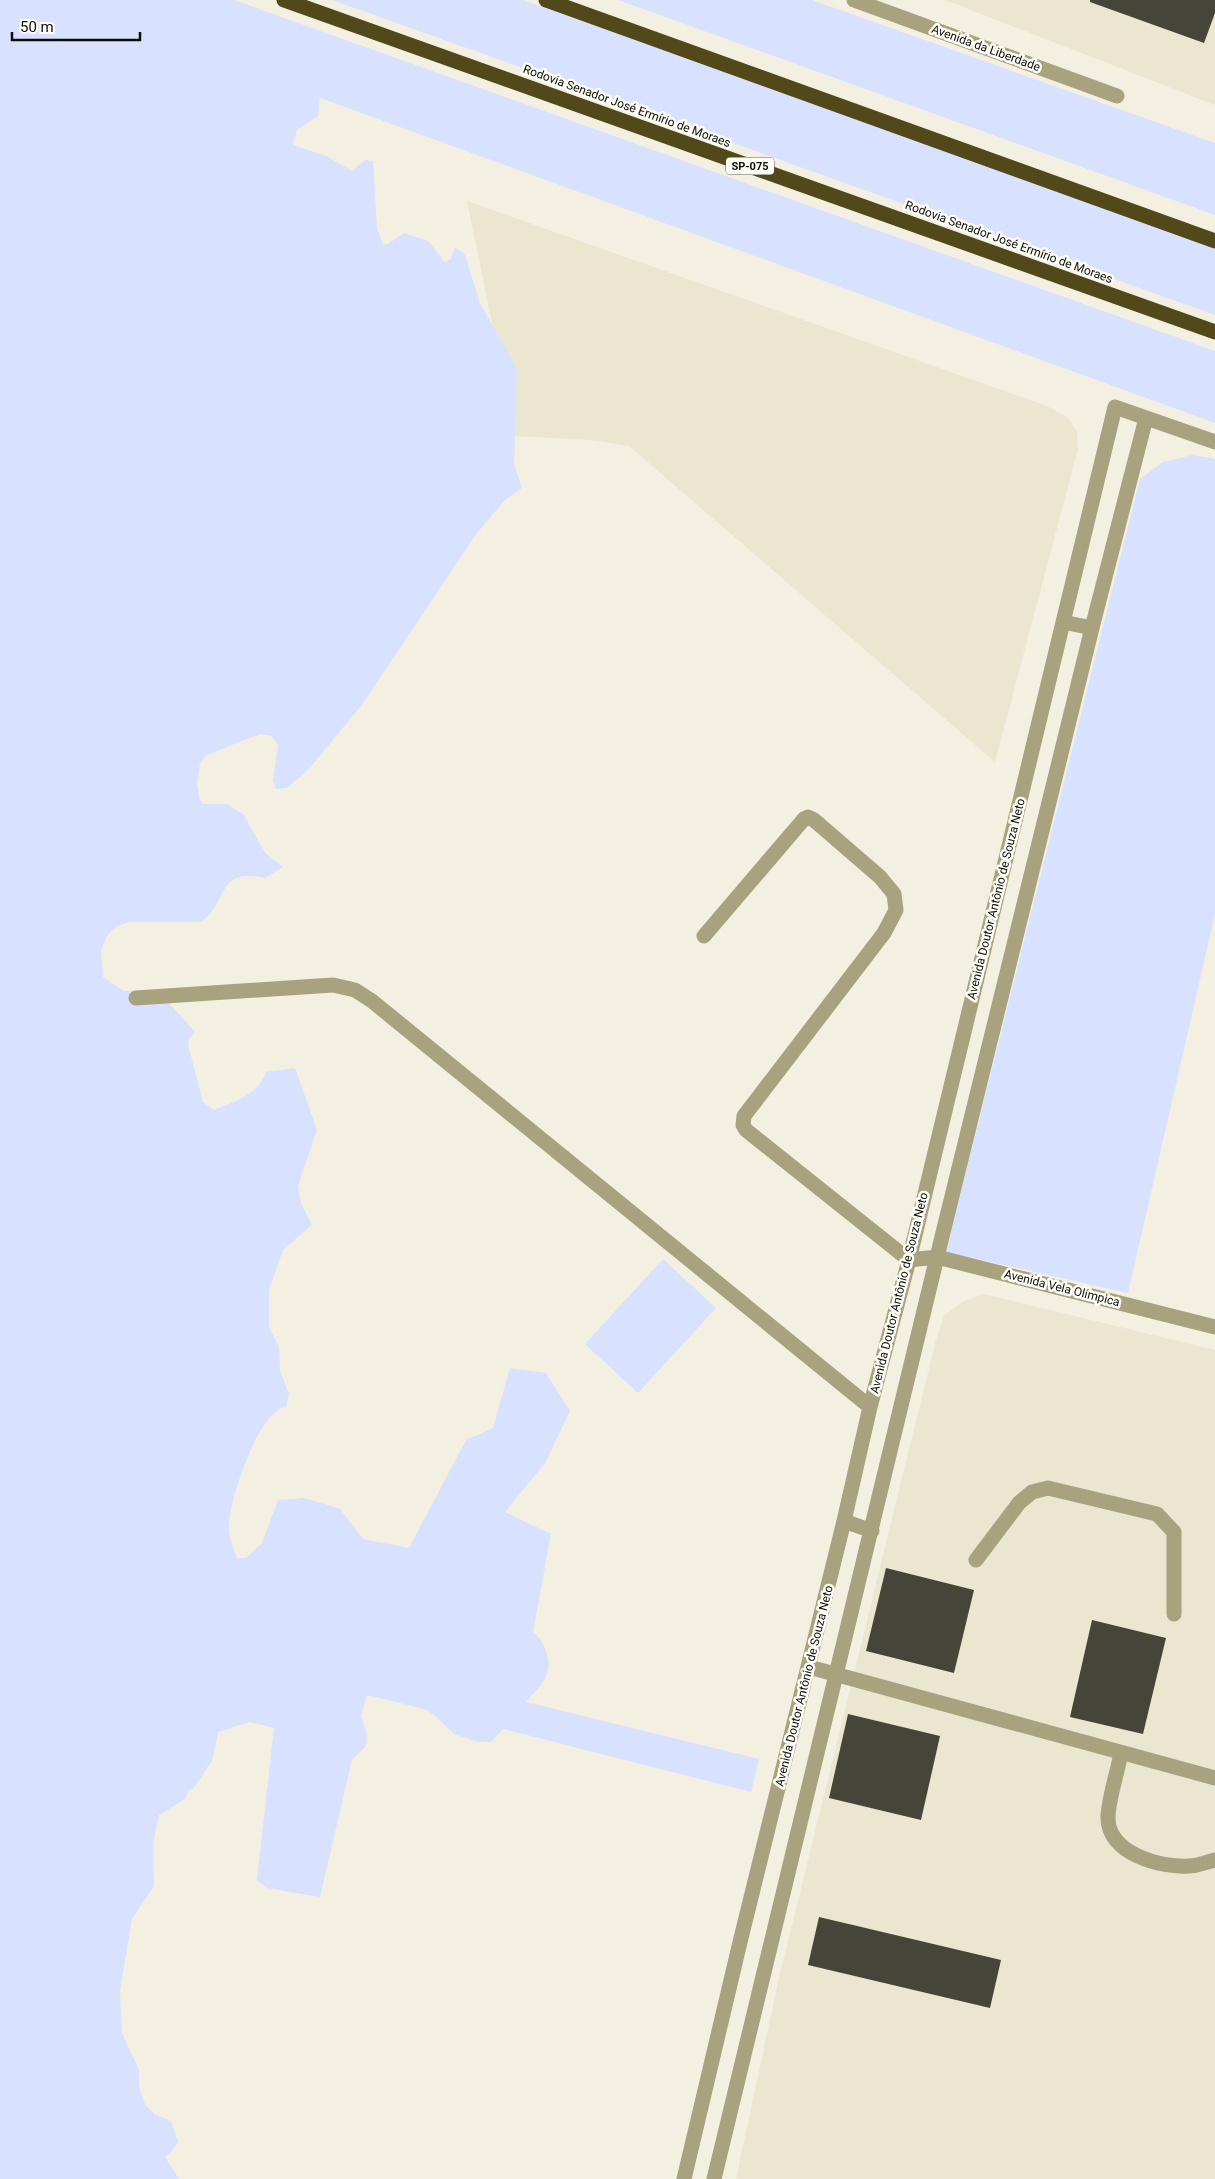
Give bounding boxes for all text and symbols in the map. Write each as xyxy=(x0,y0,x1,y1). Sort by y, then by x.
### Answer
scale bar xyxy=(12,10,140,42)
text: 50 m xyxy=(20,18,54,36)
street label: Avenida da Liberdade xyxy=(930,22,1042,74)
street label: Rodovia Senador José Ermírio de Moraes xyxy=(521,62,733,150)
road number: SP-075 xyxy=(726,158,774,175)
street label: Rodovia Senador José Ermírio de Moraes xyxy=(903,198,1115,286)
street label: Avenida Doutor Antônio de Souza Neto xyxy=(964,797,1028,1001)
street label: Avenida Doutor Antônio de Souza Neto xyxy=(867,1191,931,1395)
street label: Avenida Vela Olímpica xyxy=(1003,1267,1121,1309)
street label: Avenida Doutor Antônio de Souza Neto xyxy=(772,1584,836,1788)

